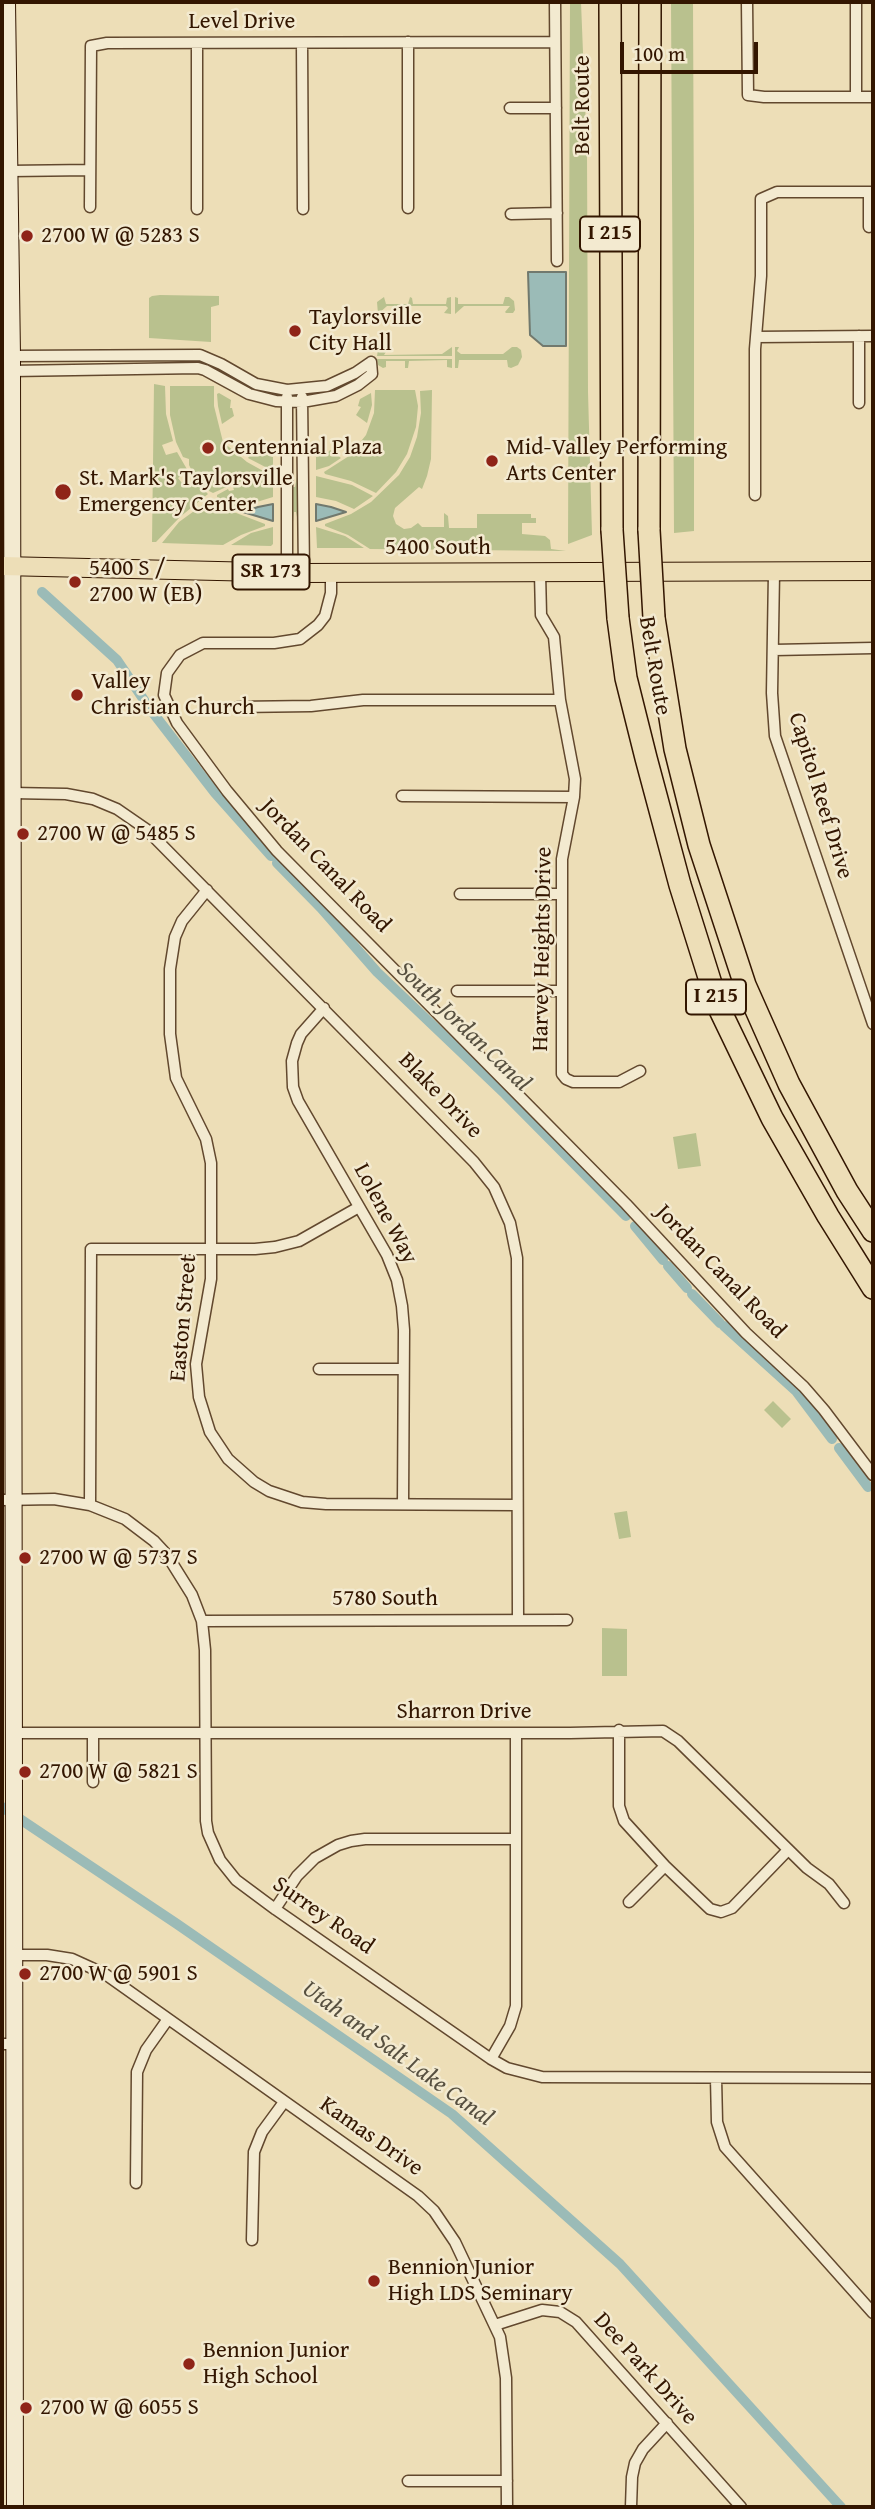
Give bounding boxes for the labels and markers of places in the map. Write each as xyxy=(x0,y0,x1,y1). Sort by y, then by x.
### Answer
place label: 2700 W @ 5283 S xyxy=(41,222,200,250)
marker: 2700 W @ 5283 S xyxy=(19,228,35,244)
place label: Taylorsville City Hall xyxy=(309,304,422,358)
marker: Taylorsville City Hall xyxy=(287,323,303,339)
place label: Centennial Plaza xyxy=(222,434,382,462)
place label: Mid-Valley Performing Arts Center xyxy=(506,434,727,488)
marker: Centennial Plaza xyxy=(200,440,216,456)
marker: Mid-Valley Performing Arts Center xyxy=(484,453,500,469)
place label: St. Mark's Taylorsville Emergency Center xyxy=(79,465,293,519)
marker: St. Mark's Taylorsville Emergency Center xyxy=(53,482,73,502)
place label: 5400 S / 2700 W (EB) xyxy=(89,555,202,609)
marker: 5400 S / 2700 W (EB) xyxy=(67,574,83,590)
place label: Valley Christian Church xyxy=(91,668,255,722)
marker: Valley Christian Church xyxy=(69,687,85,703)
place label: 2700 W @ 5485 S xyxy=(37,820,196,848)
marker: 2700 W @ 5485 S xyxy=(15,826,31,842)
place label: 2700 W @ 5737 S xyxy=(39,1544,198,1572)
marker: 2700 W @ 5737 S xyxy=(17,1550,33,1566)
place label: 2700 W @ 5821 S xyxy=(39,1758,198,1786)
marker: 2700 W @ 5821 S xyxy=(17,1764,33,1780)
place label: 2700 W @ 5901 S xyxy=(39,1960,198,1988)
marker: 2700 W @ 5901 S xyxy=(17,1966,33,1982)
place label: Bennion Junior High LDS Seminary xyxy=(388,2254,573,2308)
marker: Bennion Junior High LDS Seminary xyxy=(366,2273,382,2289)
place label: Bennion Junior High School xyxy=(203,2337,349,2391)
marker: Bennion Junior High School xyxy=(181,2356,197,2372)
place label: 2700 W @ 6055 S xyxy=(40,2394,199,2422)
marker: 2700 W @ 6055 S xyxy=(18,2400,34,2416)

